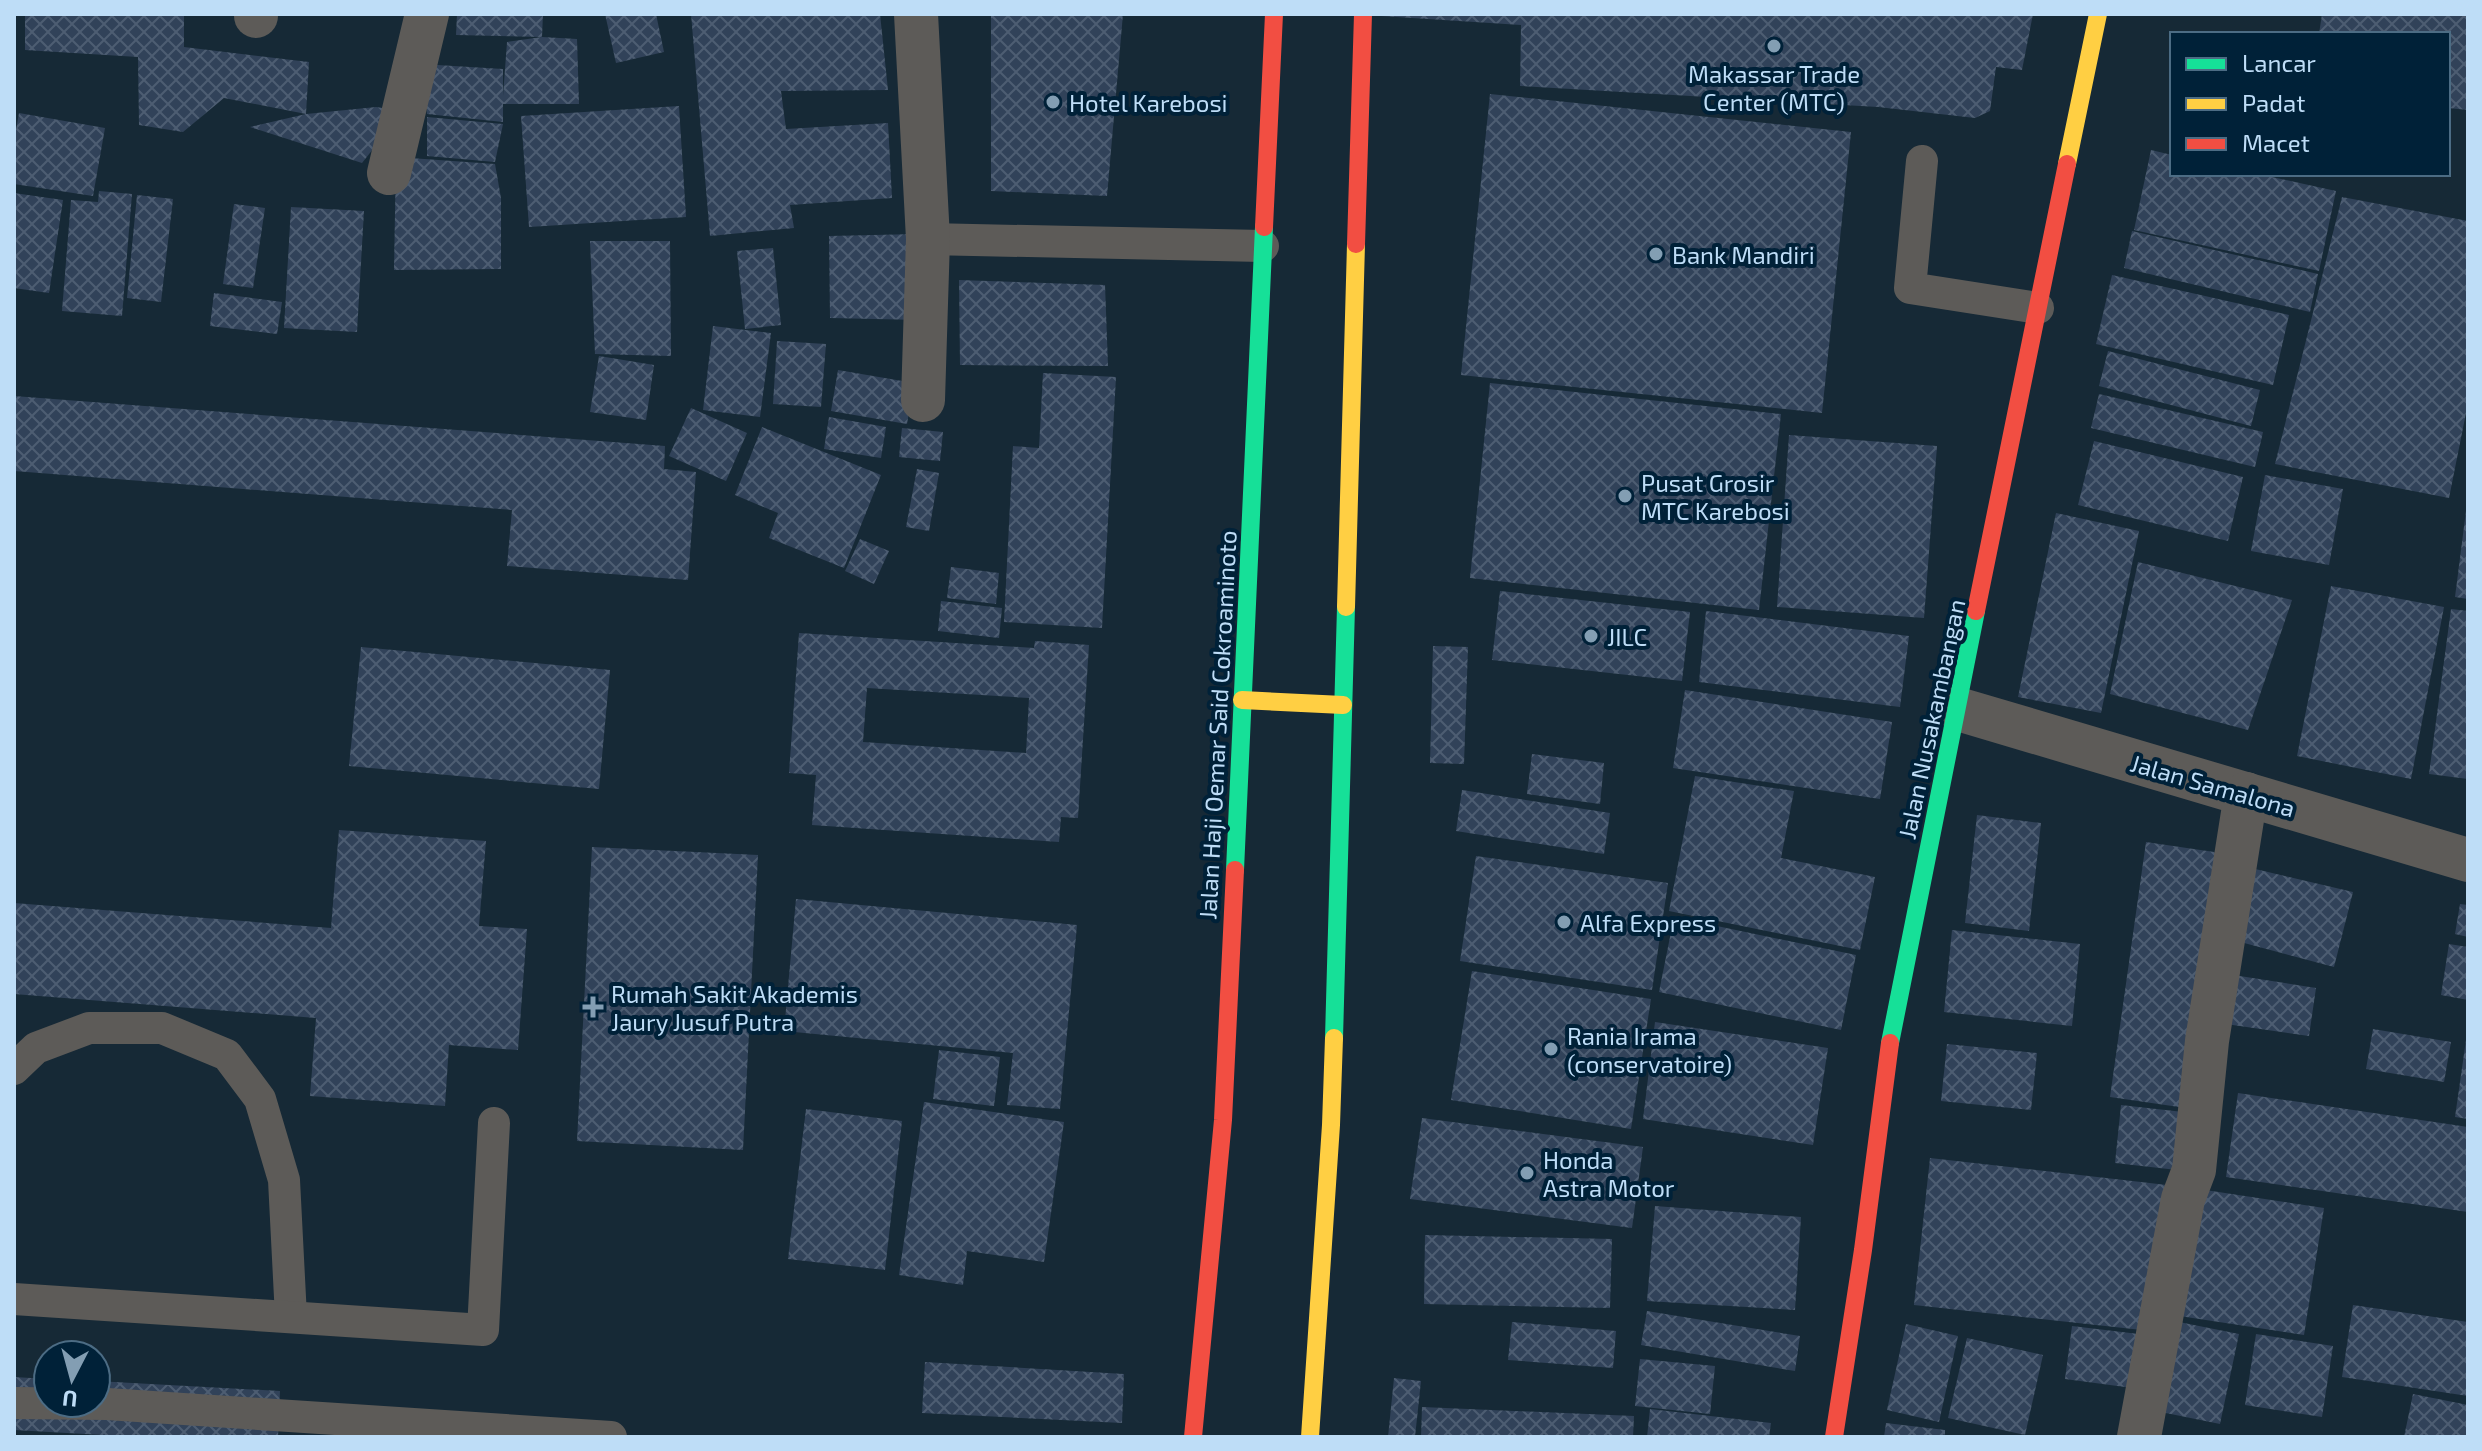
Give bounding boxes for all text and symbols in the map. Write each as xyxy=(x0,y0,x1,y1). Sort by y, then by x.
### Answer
legend xyxy=(2170,32,2450,176)
marker: Makassar Trade Center (MTC) xyxy=(1765,37,1783,55)
text: Lancar xyxy=(2242,48,2316,77)
place label: Makassar Trade Center (MTC) xyxy=(1688,59,1860,116)
place label: Hotel Karebosi xyxy=(1069,88,1228,117)
text: Padat xyxy=(2242,88,2305,117)
marker: Hotel Karebosi xyxy=(1044,93,1062,111)
text: Macet xyxy=(2242,128,2310,157)
place label: Bank Mandiri xyxy=(1672,240,1815,269)
marker: Bank Mandiri xyxy=(1647,245,1665,263)
place label: Pusat Grosir MTC Karebosi xyxy=(1641,468,1790,525)
marker: Pusat Grosir MTC Karebosi xyxy=(1616,487,1634,505)
street label: Jalan Haji Oemar Said Cokroaminoto xyxy=(1192,530,1242,920)
street label: Jalan Nusakambangan xyxy=(1891,596,1971,842)
place label: JILC xyxy=(1607,622,1647,651)
marker: JILC xyxy=(1582,627,1600,645)
street label: Jalan Samalona xyxy=(2127,748,2299,822)
place label: Alfa Express xyxy=(1580,908,1716,937)
marker: Alfa Express xyxy=(1555,913,1573,931)
place label: Rumah Sakit Akademis Jaury Jusuf Putra xyxy=(611,979,858,1036)
marker: Rumah Sakit Akademis Jaury Jusuf Putra xyxy=(582,996,604,1018)
place label: Rania Irama (conservatoire) xyxy=(1567,1021,1732,1078)
marker: Rania Irama (conservatoire) xyxy=(1542,1040,1560,1058)
place label: Honda Astra Motor xyxy=(1543,1145,1675,1202)
marker: Honda Astra Motor xyxy=(1518,1164,1536,1182)
north arrow xyxy=(32,1339,112,1419)
text: U xyxy=(61,1386,79,1414)

